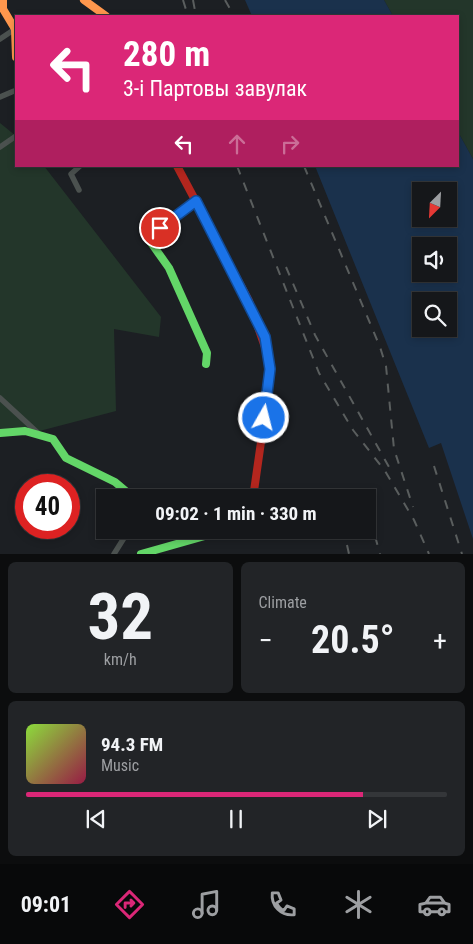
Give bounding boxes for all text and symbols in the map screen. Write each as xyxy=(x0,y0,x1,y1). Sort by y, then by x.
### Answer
text: 280 m xyxy=(123,34,210,75)
icon: left xyxy=(40,35,105,100)
text: 3-і Партовы завулак xyxy=(123,76,307,101)
icon: left xyxy=(170,130,198,158)
icon: ahead xyxy=(223,130,251,158)
icon: right xyxy=(276,130,304,158)
north arrow xyxy=(412,182,458,228)
map controls xyxy=(412,182,457,337)
pin xyxy=(139,207,181,249)
icon: arrive xyxy=(146,214,174,242)
button: sound xyxy=(412,237,457,282)
button: search xyxy=(412,292,457,337)
position arrow xyxy=(237,391,289,443)
speed limit sign: 40 xyxy=(15,474,80,539)
text: 09:02 · 1 min · 330 m xyxy=(155,502,317,525)
text: 32 xyxy=(87,579,153,655)
text: Climate xyxy=(259,593,307,612)
text: 20.5° xyxy=(311,618,395,662)
text: − xyxy=(259,624,273,657)
text: + xyxy=(433,624,447,657)
text: km/h xyxy=(104,650,137,669)
text: 94.3 FM xyxy=(101,733,163,756)
text: Music xyxy=(101,756,139,775)
icon: previous xyxy=(82,805,110,833)
icon: pause xyxy=(222,805,250,833)
icon: next xyxy=(363,805,391,833)
icon: directions xyxy=(112,887,147,922)
icon: music xyxy=(189,887,224,922)
icon: phone xyxy=(265,887,300,922)
icon: climate xyxy=(341,887,376,922)
icon: car xyxy=(417,887,452,922)
text: 09:01 xyxy=(21,892,71,917)

